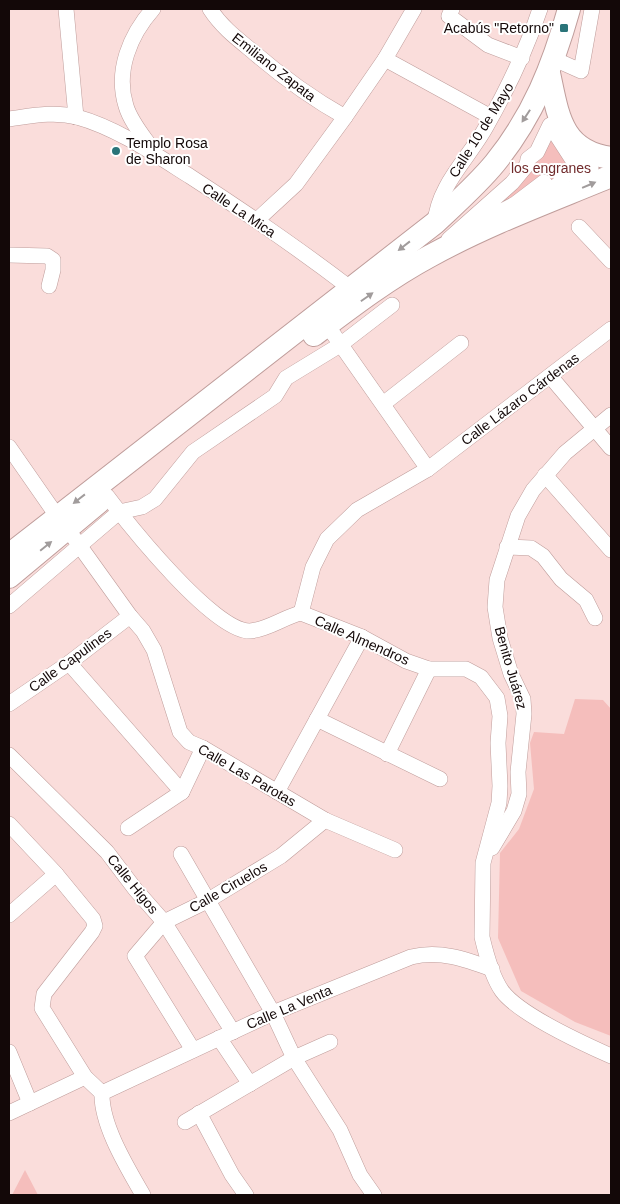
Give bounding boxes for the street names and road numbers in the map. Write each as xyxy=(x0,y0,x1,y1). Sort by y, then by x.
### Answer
street label: Emiliano Zapata xyxy=(229,30,319,105)
street label: Calle 10 de Mayo xyxy=(445,79,517,180)
street label: Calle La Mica xyxy=(199,180,279,240)
street label: Calle Lázaro Cárdenas xyxy=(458,350,582,448)
street label: Calle Almendros xyxy=(312,612,412,668)
street label: Calle Capulines xyxy=(26,625,114,695)
street label: Benito Juárez xyxy=(492,625,530,711)
street label: Calle Las Parotas xyxy=(195,740,299,810)
street label: Calle Higos xyxy=(104,851,162,917)
street label: Calle Ciruelos xyxy=(186,858,270,916)
street label: Calle La Venta xyxy=(244,982,334,1032)

